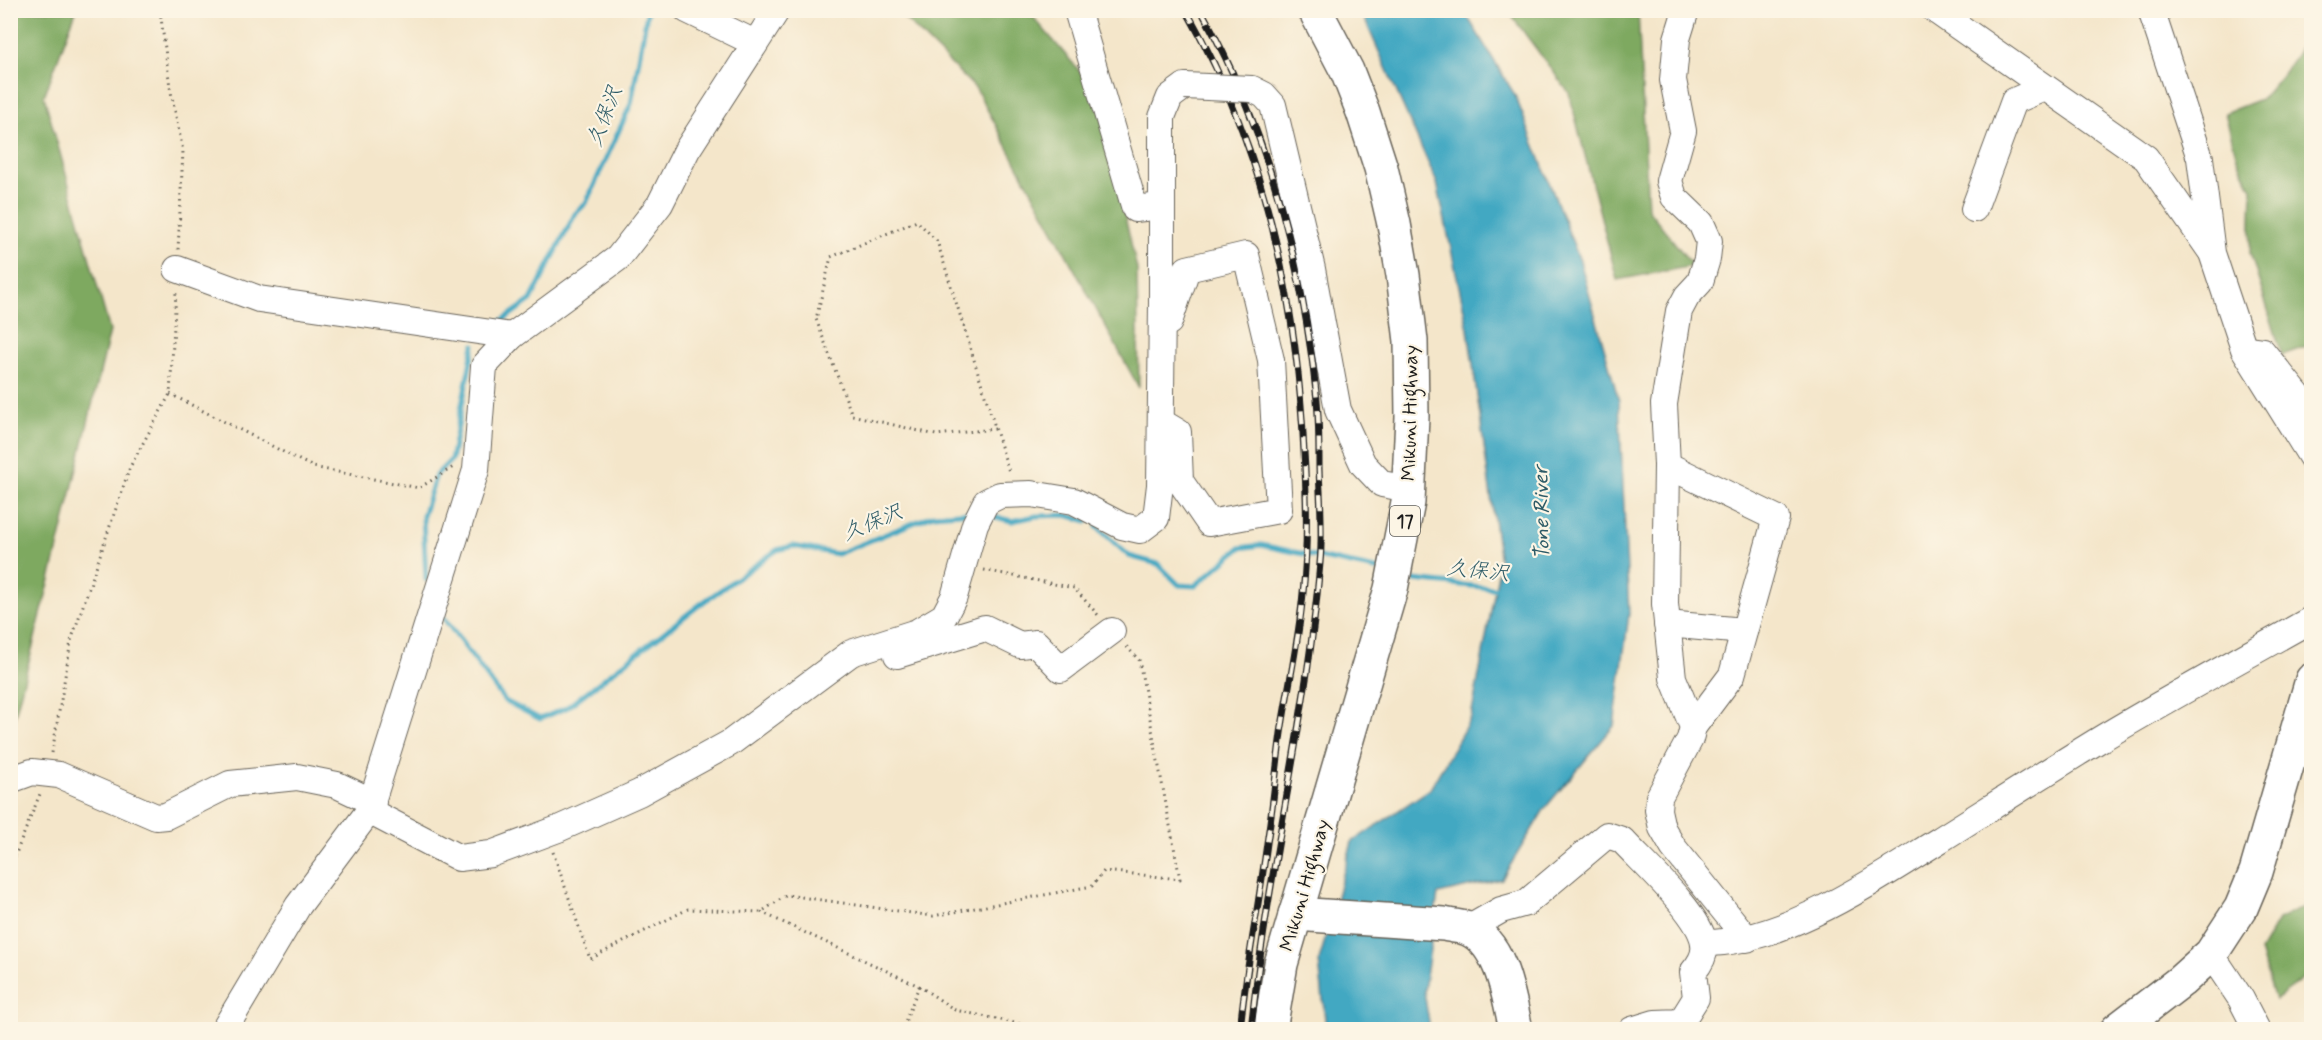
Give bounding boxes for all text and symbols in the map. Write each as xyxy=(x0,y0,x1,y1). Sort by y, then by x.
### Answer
water label: 久保沢 xyxy=(581,81,630,151)
street label: Mikuni Highway xyxy=(1396,345,1427,481)
water label: Tone River xyxy=(1527,463,1557,560)
water label: 久保沢 xyxy=(838,498,908,548)
road number: 17 xyxy=(1390,506,1420,536)
water label: 久保沢 xyxy=(1445,554,1512,588)
street label: Mikuni Highway xyxy=(1274,816,1339,955)

